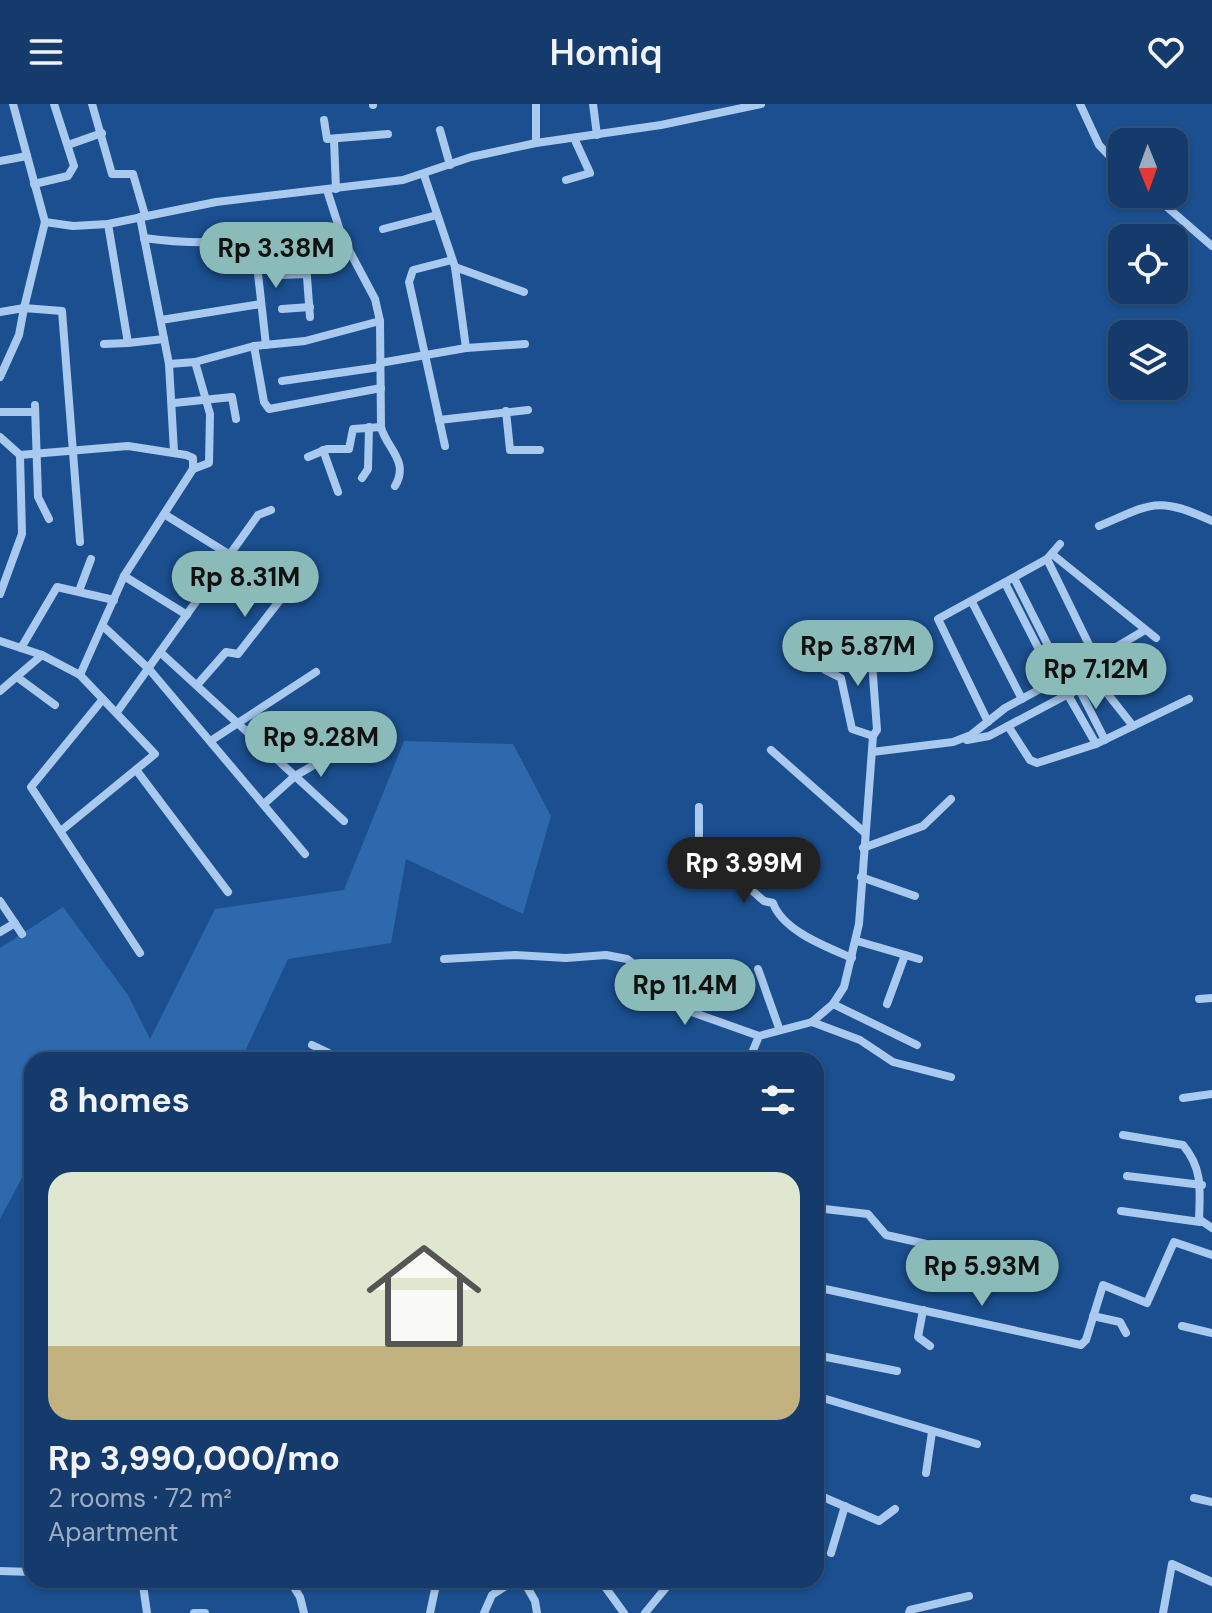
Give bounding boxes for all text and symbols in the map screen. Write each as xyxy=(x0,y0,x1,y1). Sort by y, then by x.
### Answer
text: Homiq xyxy=(549,29,663,76)
icon: menu xyxy=(24,30,68,74)
icon: heart xyxy=(1144,30,1188,74)
north arrow xyxy=(1108,128,1188,208)
map controls xyxy=(1108,128,1188,400)
pin: Rp 3.38M xyxy=(193,222,359,290)
button: locate xyxy=(1108,224,1188,304)
text: Rp 3.38M xyxy=(218,231,334,265)
button: layers xyxy=(1108,320,1188,400)
pin: Rp 8.31M xyxy=(162,551,328,619)
text: Rp 8.31M xyxy=(190,560,300,594)
pin: Rp 5.87M xyxy=(775,620,941,688)
text: Rp 5.87M xyxy=(800,629,916,663)
pin: Rp 7.12M xyxy=(1013,643,1179,711)
text: Rp 7.12M xyxy=(1043,652,1149,686)
pin: Rp 9.28M xyxy=(238,711,404,779)
text: Rp 9.28M xyxy=(263,720,379,754)
pin: Rp 3.99M xyxy=(661,837,827,905)
text: Rp 3.99M xyxy=(685,846,803,880)
pin: Rp 11.4M xyxy=(602,959,768,1027)
text: Rp 11.4M xyxy=(633,968,737,1002)
text: 8 homes xyxy=(48,1078,190,1123)
icon: filters xyxy=(756,1078,800,1122)
icon: home xyxy=(352,1224,496,1368)
pin: Rp 5.93M xyxy=(899,1240,1065,1308)
text: Rp 5.93M xyxy=(924,1249,1040,1283)
text: Rp 3,990,000/mo xyxy=(48,1436,340,1481)
text: 2 rooms · 72 m² xyxy=(48,1481,232,1515)
text: Apartment xyxy=(48,1515,179,1549)

